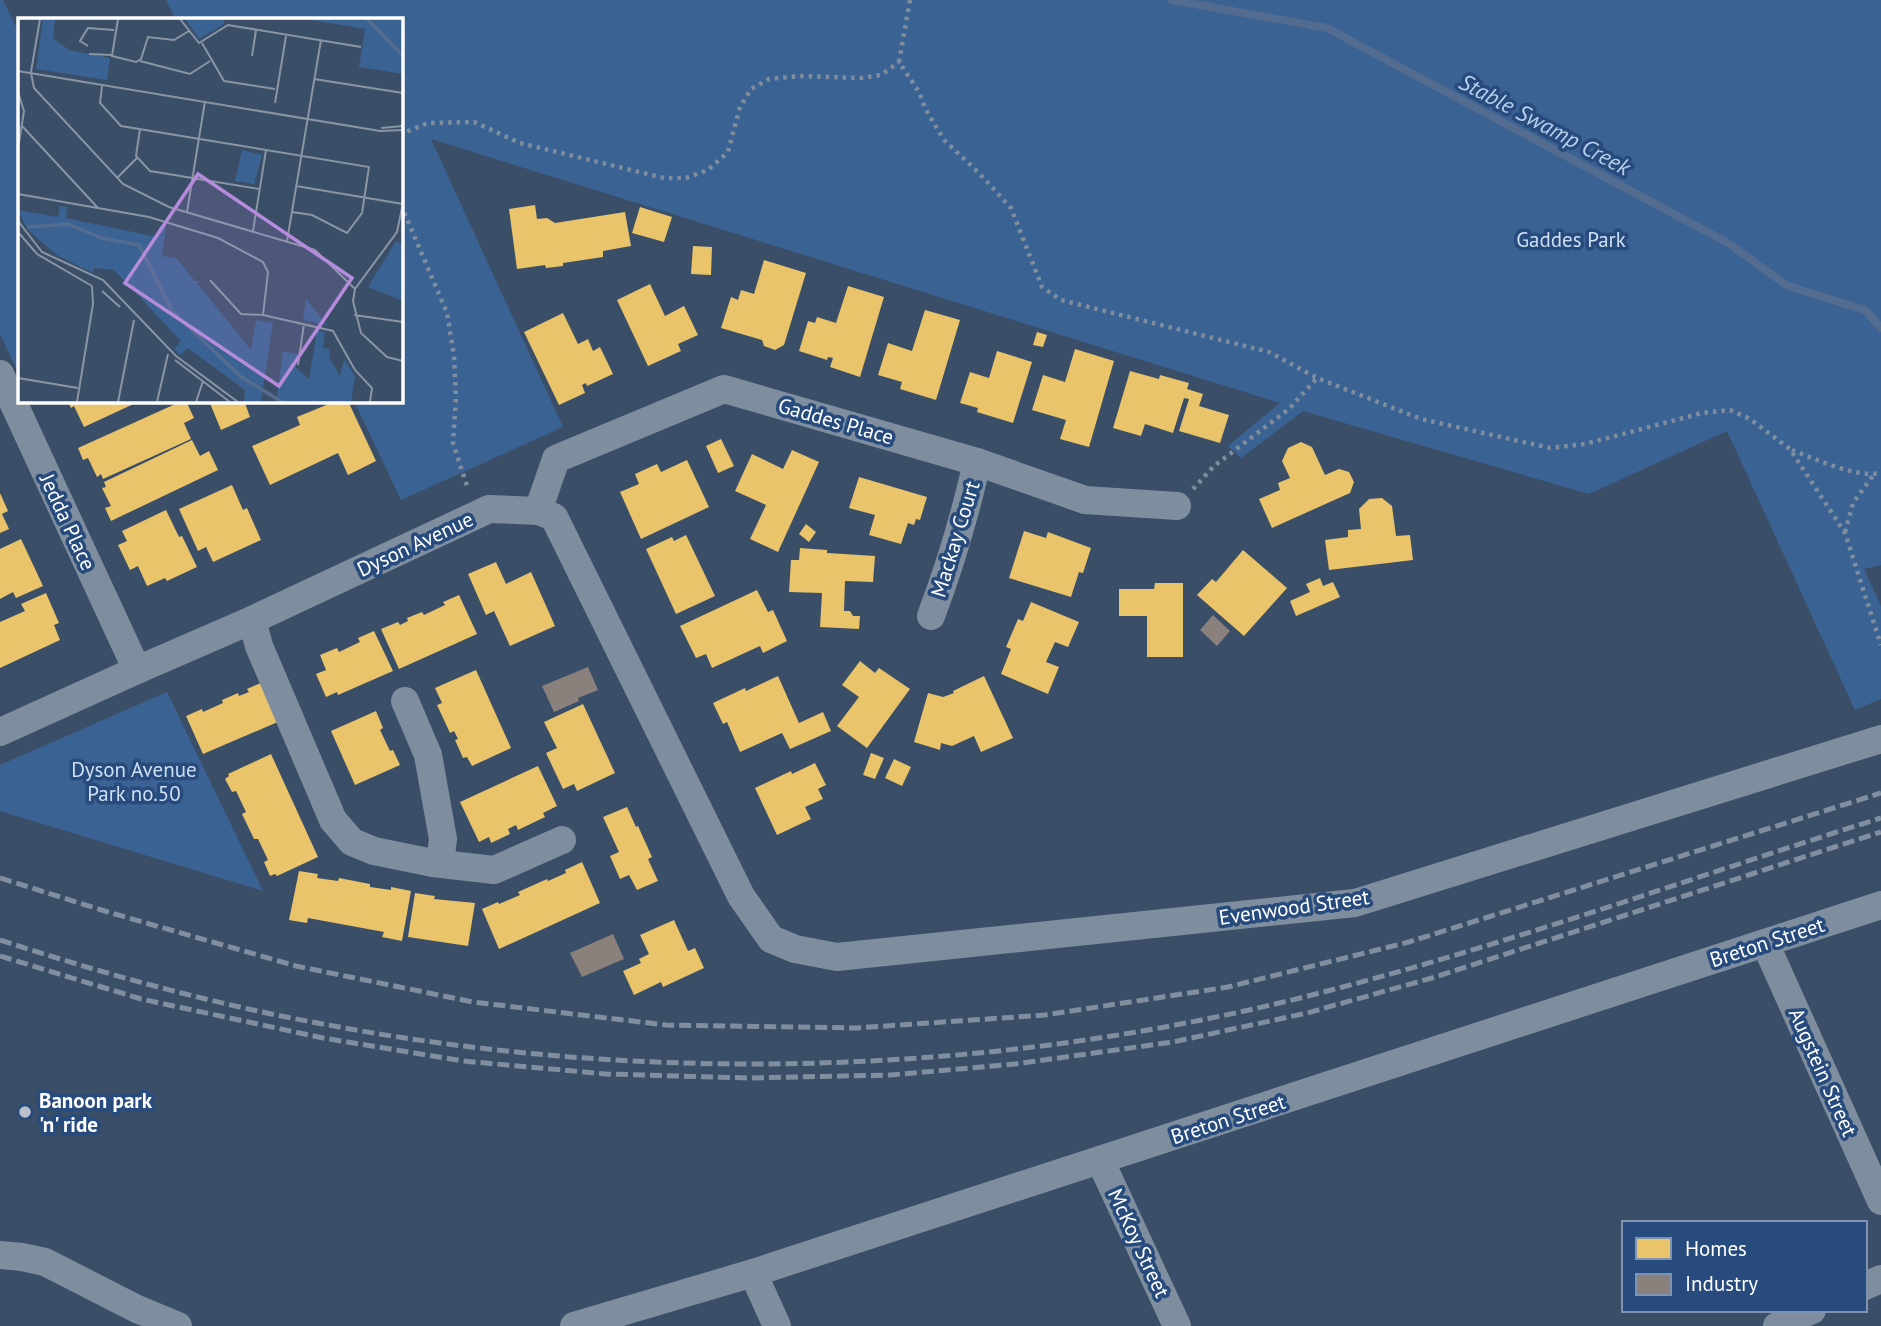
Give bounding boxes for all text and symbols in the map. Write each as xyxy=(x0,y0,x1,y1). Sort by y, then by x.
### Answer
inset map xyxy=(18,18,402,402)
water label: Stable Swamp Creek xyxy=(1454,67,1637,182)
park label: Gaddes Park xyxy=(1516,226,1626,253)
street label: Gaddes Place xyxy=(775,392,897,450)
street label: Jedda Place xyxy=(34,469,102,575)
street label: Mackay Court xyxy=(924,478,986,600)
street label: Dyson Avenue xyxy=(353,505,477,583)
park label: Dyson Avenue Park no.50 xyxy=(71,756,197,807)
street label: Evenwood Street xyxy=(1217,883,1371,931)
street label: Breton Street xyxy=(1706,911,1828,973)
street label: Augstein Street xyxy=(1783,1004,1863,1140)
place label: Banoon park 'n' ride xyxy=(39,1087,153,1138)
street label: Breton Street xyxy=(1167,1088,1289,1150)
marker: Banoon park 'n' ride xyxy=(17,1104,33,1120)
street label: McKoy Street xyxy=(1102,1184,1176,1302)
legend xyxy=(1622,1221,1867,1312)
text: Homes xyxy=(1685,1235,1747,1262)
text: Industry xyxy=(1685,1270,1758,1297)

